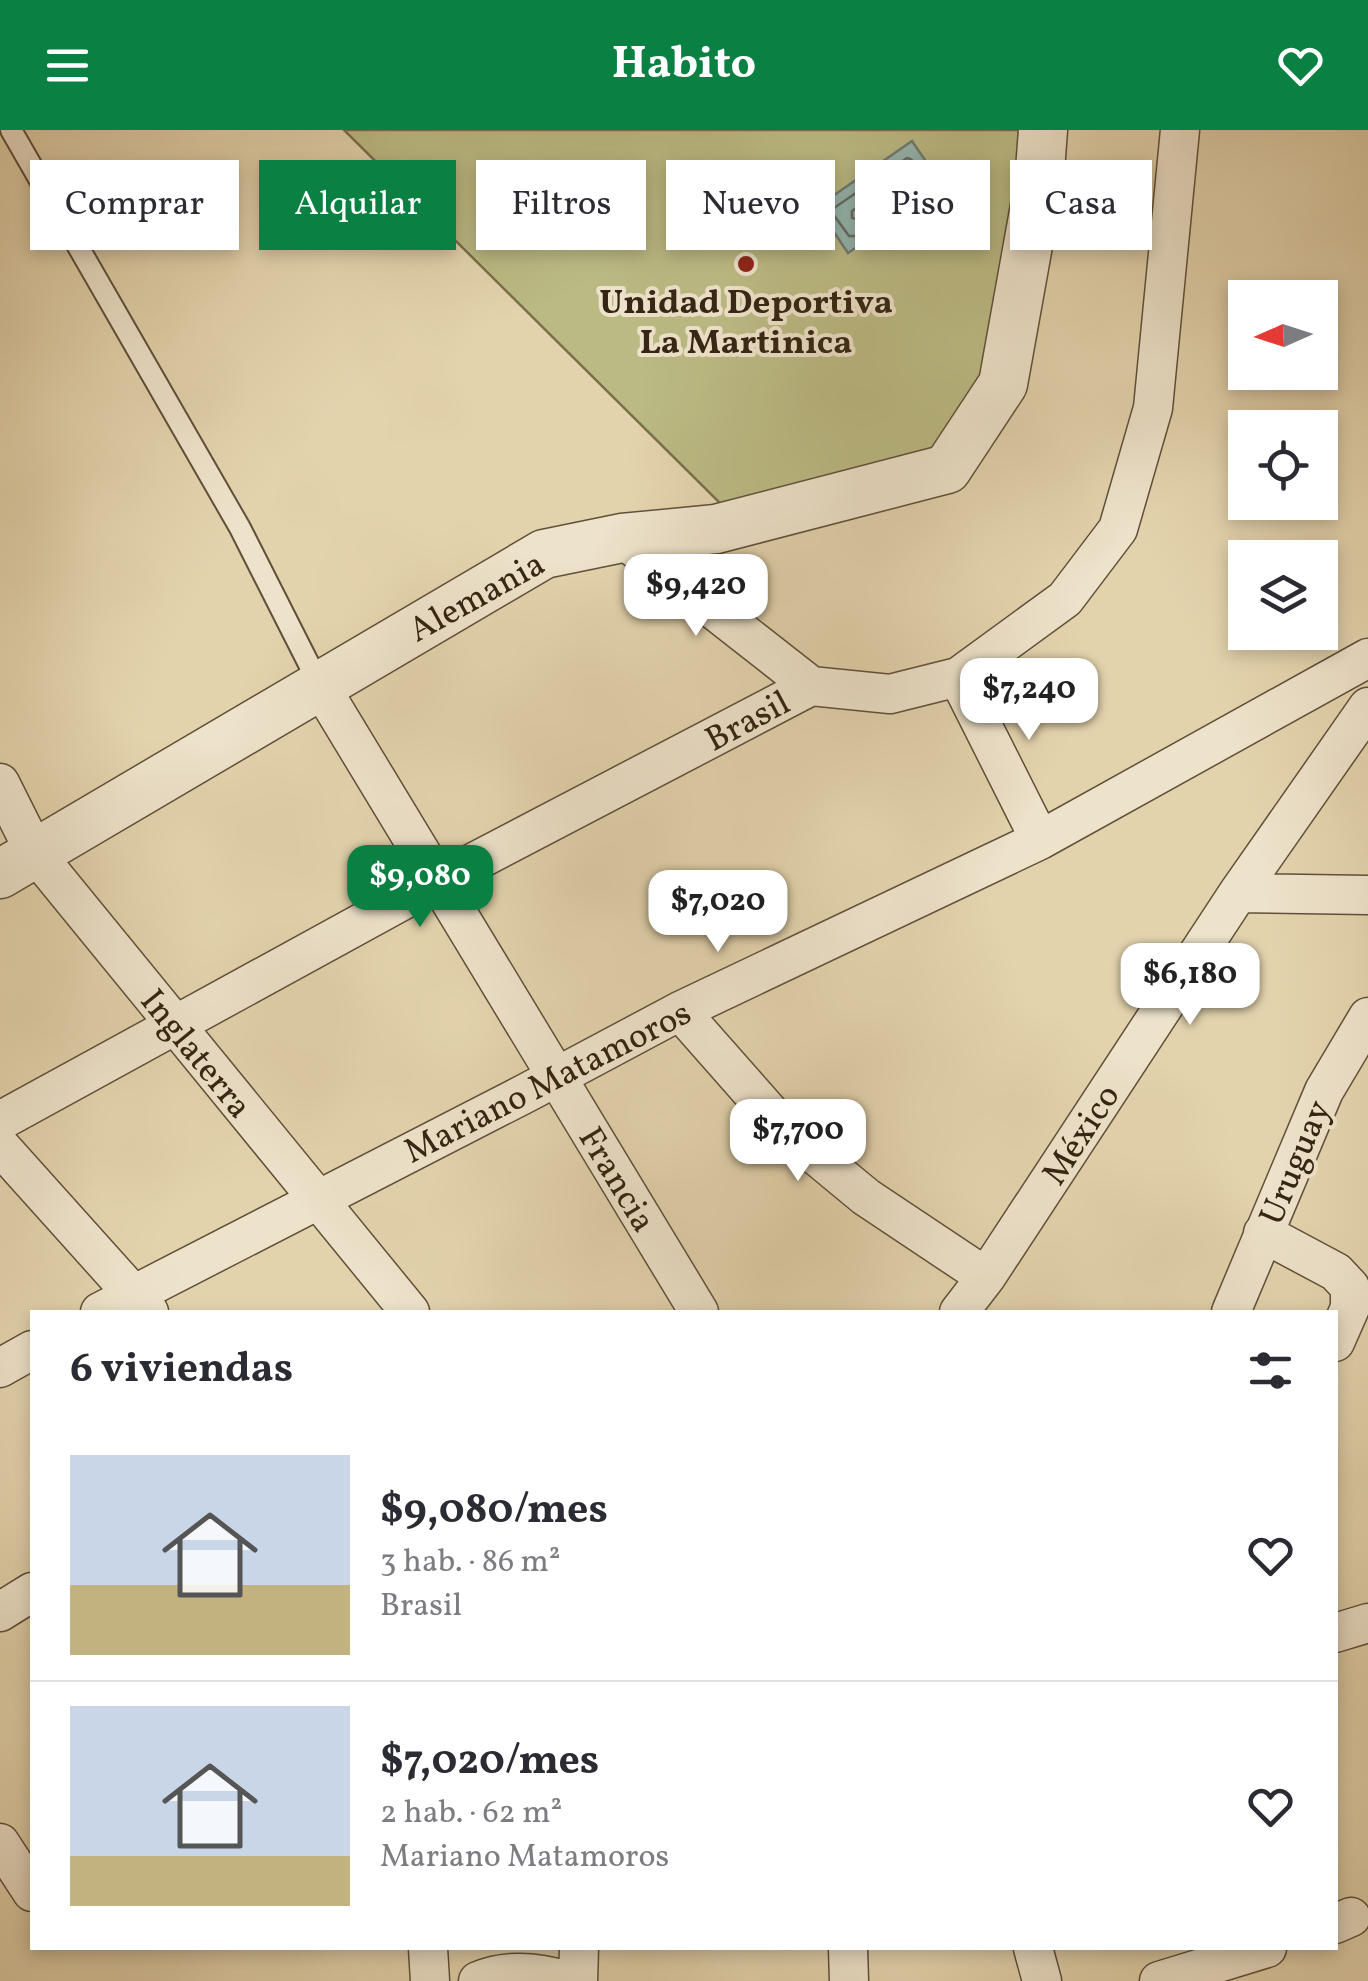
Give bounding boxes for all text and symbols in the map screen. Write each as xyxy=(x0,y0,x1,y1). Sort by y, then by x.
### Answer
text: Habito xyxy=(612,34,756,97)
icon: menu xyxy=(40,38,95,93)
icon: heart xyxy=(1273,38,1328,93)
chip: Comprar xyxy=(30,160,239,250)
chip: Alquilar xyxy=(259,160,456,250)
chip: Filtros xyxy=(476,160,646,250)
chip: Nuevo xyxy=(666,160,835,250)
chip: Piso xyxy=(855,160,990,250)
chip: Casa xyxy=(1010,160,1152,250)
marker: Unidad Deportiva La Martinica xyxy=(735,253,757,275)
place label: Unidad Deportiva La Martinica xyxy=(599,280,893,368)
north arrow xyxy=(1228,280,1338,390)
map controls xyxy=(1228,280,1338,650)
button: locate xyxy=(1228,410,1338,520)
button: layers xyxy=(1228,540,1338,650)
street label: Alemania xyxy=(401,542,554,656)
pin: $9,420 xyxy=(615,554,777,639)
text: $9,420 xyxy=(646,564,746,608)
pin: $7,240 xyxy=(948,658,1110,743)
text: $7,240 xyxy=(982,668,1076,712)
street label: Brasil xyxy=(697,680,799,765)
pin: $9,080 xyxy=(339,845,501,930)
text: $9,080 xyxy=(369,855,471,899)
pin: $7,020 xyxy=(637,870,799,955)
text: $7,020 xyxy=(670,880,766,924)
pin: $6,180 xyxy=(1109,943,1271,1028)
text: $6,180 xyxy=(1143,953,1237,997)
street label: Inglaterra xyxy=(128,980,262,1130)
street label: Mariano Matamoros xyxy=(397,991,700,1177)
street label: México xyxy=(1032,1076,1133,1195)
street label: Uruguay xyxy=(1249,1093,1344,1233)
pin: $7,700 xyxy=(717,1099,879,1184)
text: $7,700 xyxy=(752,1109,844,1153)
street label: Francia xyxy=(565,1119,666,1242)
text: 6 viviendas xyxy=(70,1341,293,1400)
icon: filters xyxy=(1243,1343,1298,1398)
text: $9,080/mes xyxy=(380,1482,608,1541)
icon: home xyxy=(150,1495,270,1615)
icon: heart xyxy=(1243,1528,1298,1583)
text: 3 hab. · 86 m² xyxy=(380,1541,561,1585)
text: Brasil xyxy=(380,1585,462,1629)
text: $7,020/mes xyxy=(380,1733,599,1792)
icon: home xyxy=(150,1746,270,1866)
icon: heart xyxy=(1243,1779,1298,1834)
text: 2 hab. · 62 m² xyxy=(380,1792,562,1836)
text: Mariano Matamoros xyxy=(380,1836,669,1880)

